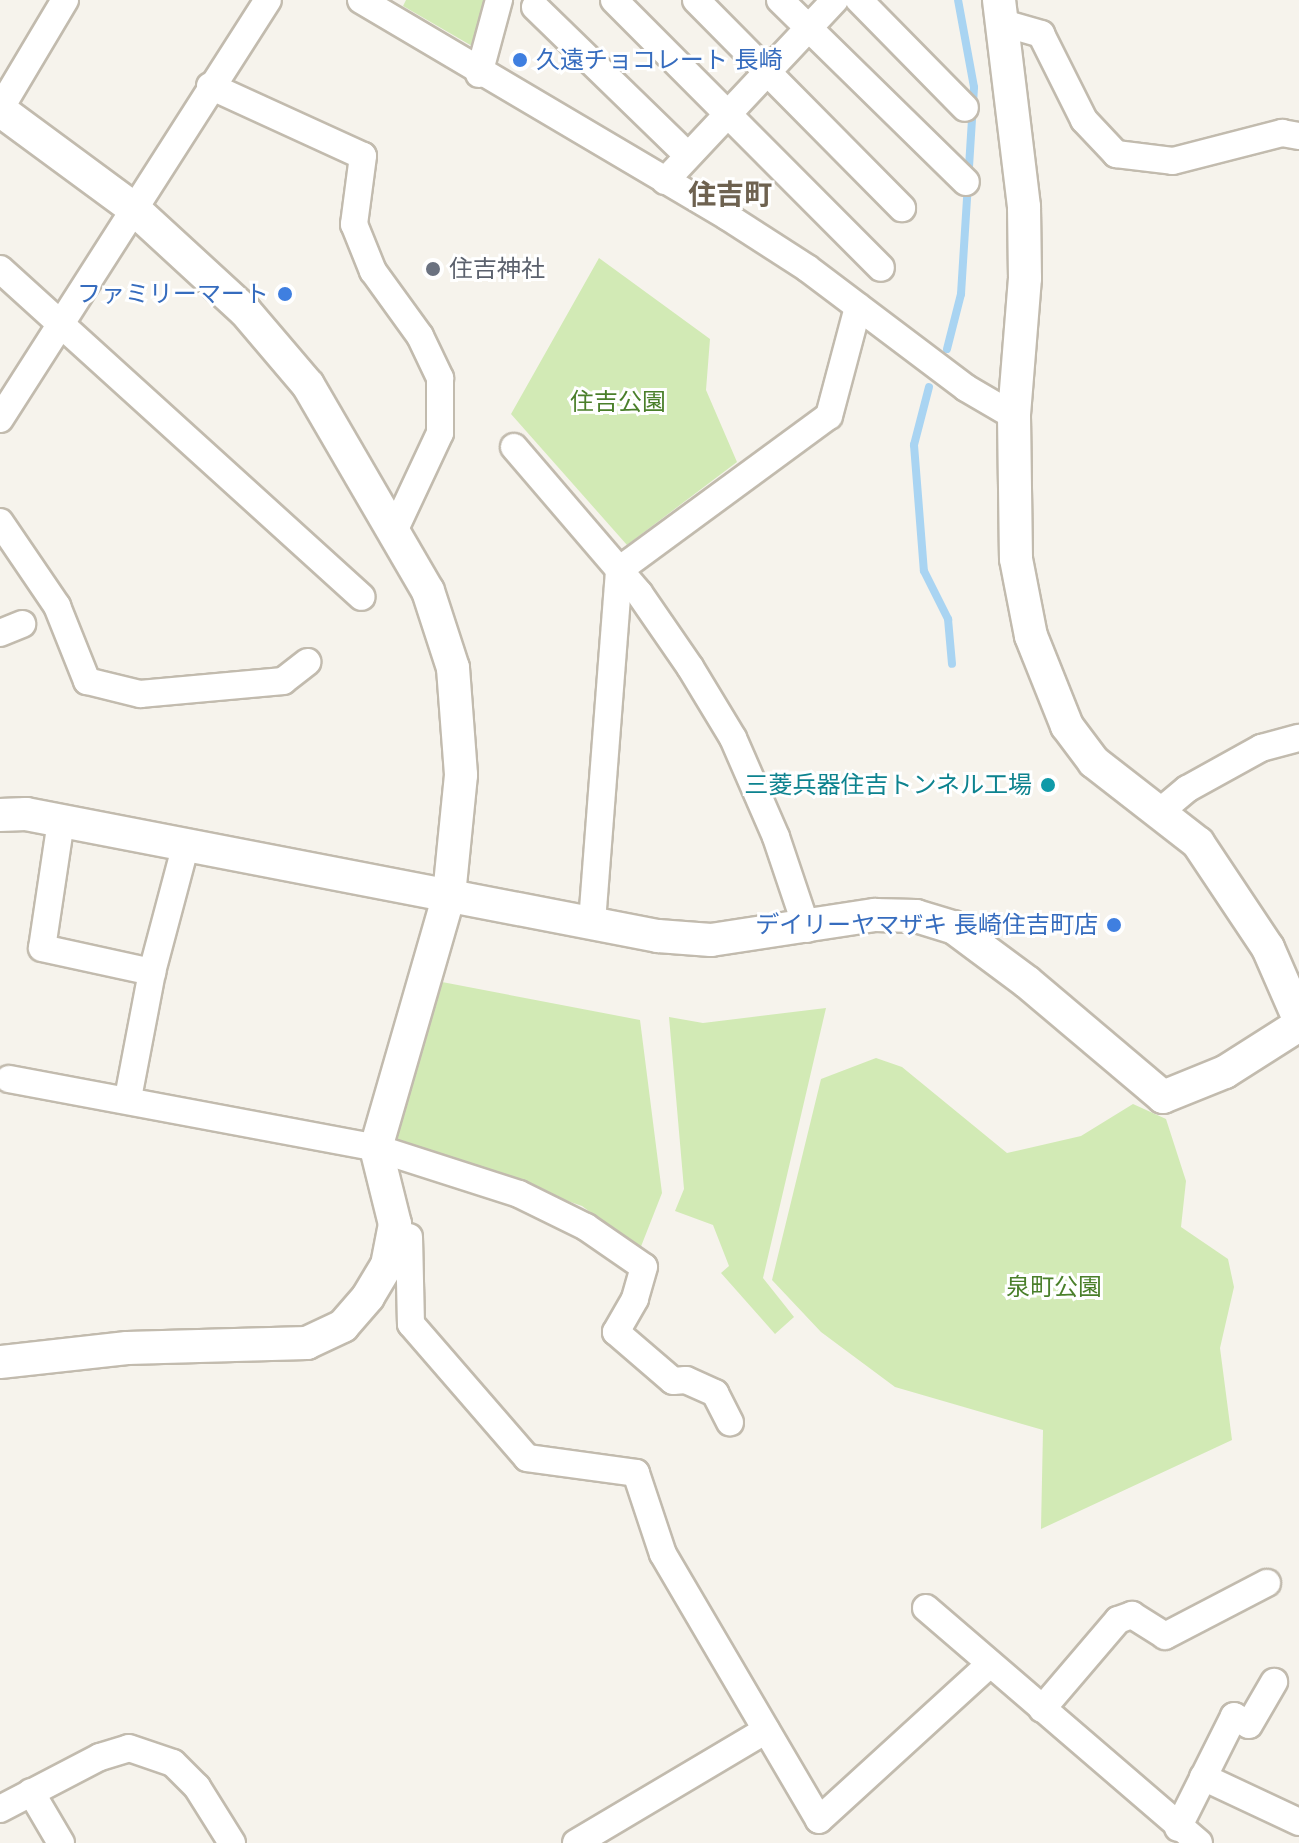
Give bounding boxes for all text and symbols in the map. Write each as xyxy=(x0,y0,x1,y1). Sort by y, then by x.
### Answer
place label: 久遠チョコレート 長崎 xyxy=(536,46,783,74)
marker: 久遠チョコレート 長崎 xyxy=(511,51,529,69)
district label: 住吉町 xyxy=(688,177,772,211)
place label: 住吉神社 xyxy=(449,255,545,283)
marker: 住吉神社 xyxy=(424,260,442,278)
place label: ファミリーマート xyxy=(77,280,269,308)
marker: ファミリーマート xyxy=(276,285,294,303)
park label: 住吉公園 xyxy=(570,388,666,416)
place label: 三菱兵器住吉トンネル工場 xyxy=(744,771,1032,799)
marker: 三菱兵器住吉トンネル工場 xyxy=(1039,776,1057,794)
place label: デイリーヤマザキ 長崎住吉町店 xyxy=(755,911,1098,939)
marker: デイリーヤマザキ 長崎住吉町店 xyxy=(1105,916,1123,934)
park label: 泉町公園 xyxy=(1006,1273,1102,1301)

